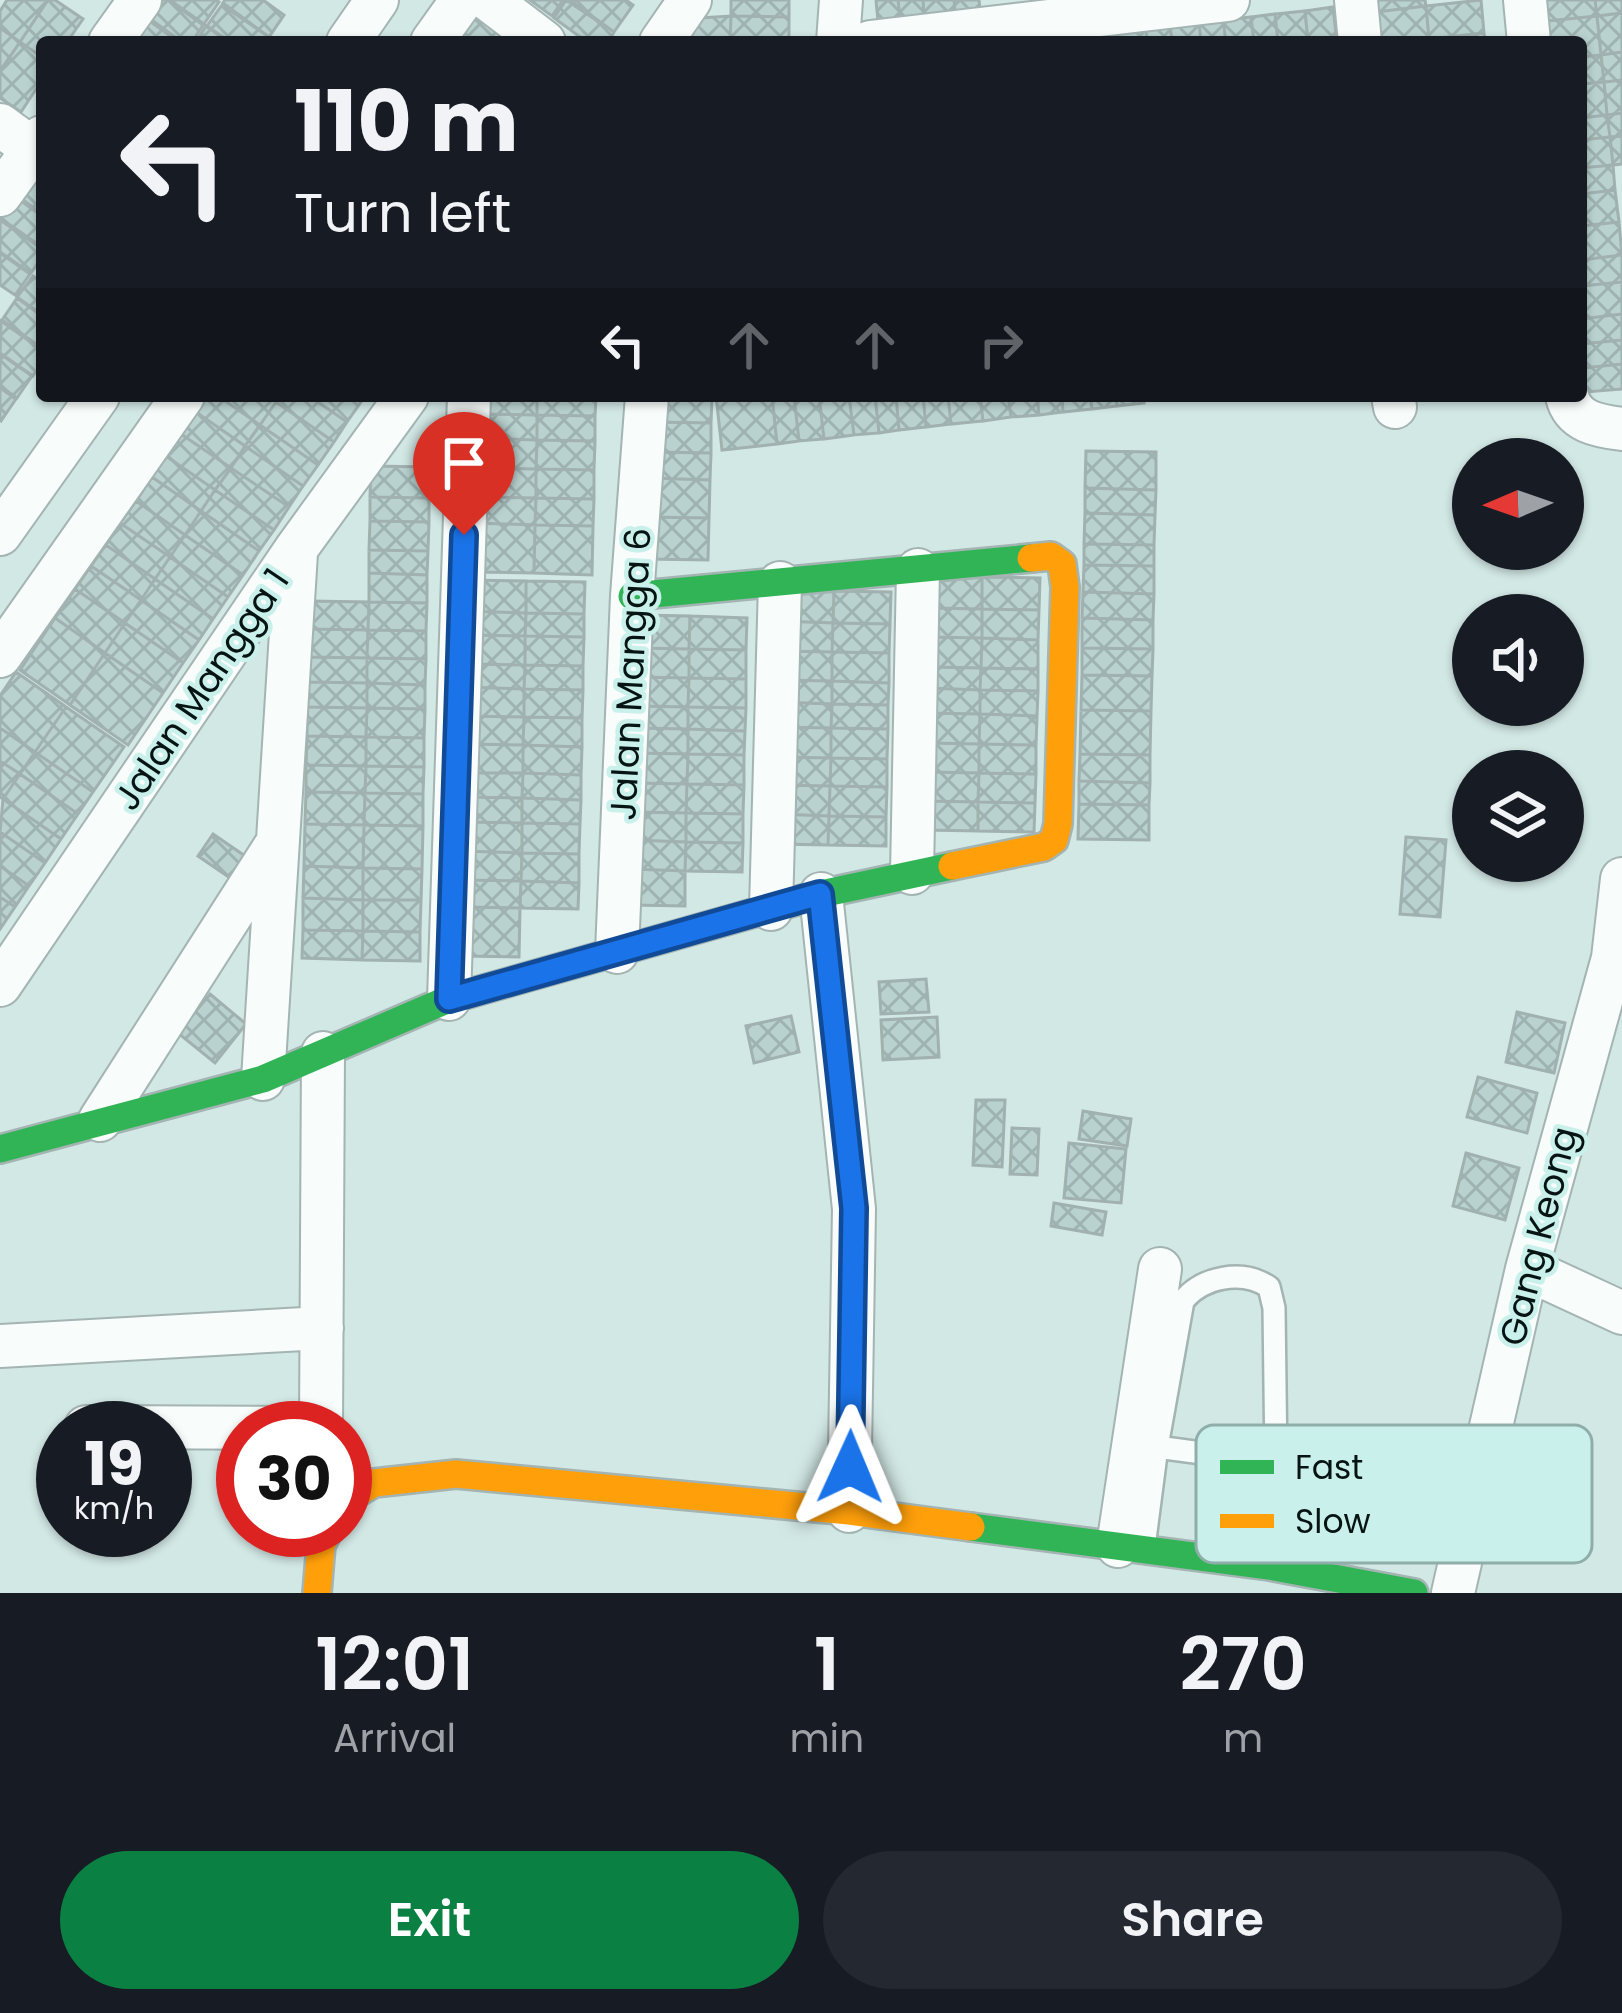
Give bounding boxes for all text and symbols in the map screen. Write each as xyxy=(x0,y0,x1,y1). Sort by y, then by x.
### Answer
text: 110 m xyxy=(294,63,519,180)
icon: left xyxy=(96,84,252,240)
text: Turn left xyxy=(294,175,511,251)
icon: left xyxy=(590,312,656,378)
icon: ahead xyxy=(716,312,782,378)
icon: ahead xyxy=(842,312,908,378)
icon: right xyxy=(968,312,1034,378)
pin xyxy=(413,412,515,535)
icon: arrive xyxy=(431,430,497,496)
north arrow xyxy=(1452,438,1584,570)
map controls xyxy=(1452,438,1584,882)
street label: Jalan Mangga 6 xyxy=(597,526,664,822)
street label: Jalan Mangga 1 xyxy=(101,558,301,820)
button: sound xyxy=(1452,594,1584,726)
button: layers xyxy=(1452,750,1584,882)
street label: Gang Keong xyxy=(1487,1121,1590,1351)
speed limit sign: 30 xyxy=(216,1401,372,1557)
position arrow xyxy=(787,1404,913,1530)
text: 19 xyxy=(84,1422,144,1506)
legend xyxy=(1196,1425,1592,1563)
text: Fast xyxy=(1295,1444,1363,1491)
text: km/h xyxy=(74,1487,154,1530)
text: Slow xyxy=(1295,1498,1371,1545)
text: 12:01 xyxy=(315,1614,474,1715)
text: 1 xyxy=(814,1614,840,1715)
text: 270 xyxy=(1179,1614,1307,1715)
text: Arrival xyxy=(333,1711,456,1766)
text: min xyxy=(789,1711,864,1766)
text: m xyxy=(1223,1711,1263,1766)
button: Exit xyxy=(60,1851,799,1989)
button: Share xyxy=(823,1851,1562,1989)

